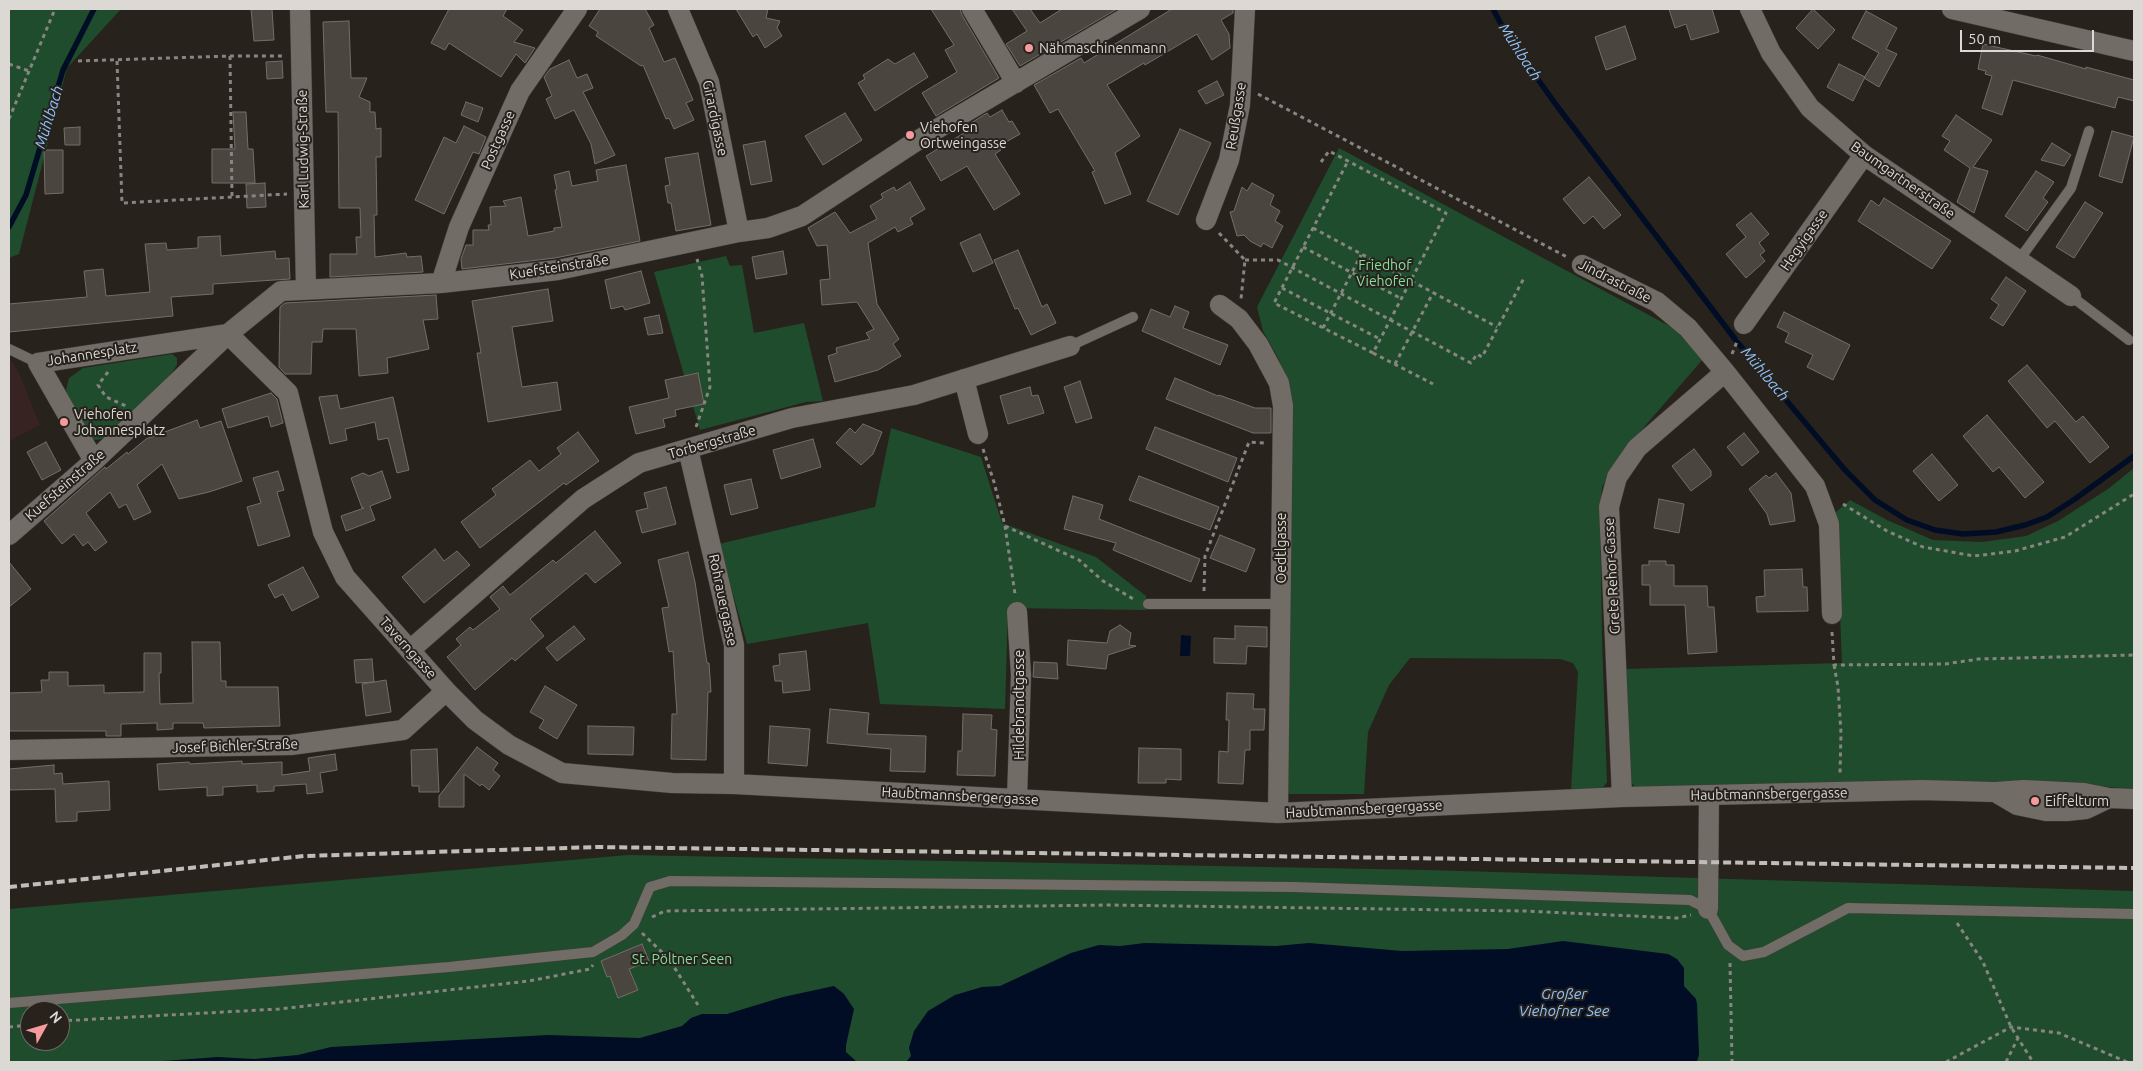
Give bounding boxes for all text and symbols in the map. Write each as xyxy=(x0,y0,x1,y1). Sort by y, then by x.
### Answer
water label: Mühlbach xyxy=(1495,20,1545,84)
scale bar xyxy=(1963,20,2097,52)
text: 50 m xyxy=(1968,30,2001,47)
place label: Nähmaschinenmann xyxy=(1039,40,1166,56)
marker: Nähmaschinenmann xyxy=(1023,42,1035,54)
street label: Girardigasse xyxy=(699,79,731,157)
street label: Reußgasse xyxy=(1222,81,1250,151)
water label: Mühlbach xyxy=(31,83,67,151)
street label: Karl Ludwig-Straße xyxy=(294,89,312,209)
street label: Postgasse xyxy=(477,108,519,172)
place label: Viehofen Ortweingasse xyxy=(920,119,1007,152)
marker: Viehofen Ortweingasse xyxy=(904,129,916,141)
street label: Baumgartnerstraße xyxy=(1848,138,1958,222)
street label: Hegyigasse xyxy=(1777,206,1831,274)
street label: Kuefsteinstraße xyxy=(508,251,610,283)
street label: Jindrastraße xyxy=(1576,256,1654,306)
park label: Friedhof Viehofen xyxy=(1356,257,1414,290)
street label: Johannesplatz xyxy=(46,339,138,369)
water label: Mühlbach xyxy=(1737,343,1793,405)
place label: Viehofen Johannesplatz xyxy=(74,406,165,438)
marker: Viehofen Johannesplatz xyxy=(58,416,70,428)
street label: Torbergstraße xyxy=(666,422,758,462)
street label: Kuefsteinstraße xyxy=(22,446,108,524)
street label: Oedtlgasse xyxy=(1273,512,1289,584)
street label: Grete Rehor-Gasse xyxy=(1601,517,1623,635)
street label: Rohrauergasse xyxy=(705,553,741,647)
street label: Taverngasse xyxy=(376,614,440,682)
street label: Hildebrandtgasse xyxy=(1011,650,1027,760)
street label: Josef Bichler-Straße xyxy=(172,735,298,757)
street label: Haubtmannsbergergasse xyxy=(881,783,1039,809)
street label: Haubtmannsbergergasse xyxy=(1690,784,1848,804)
place label: Eiffelturm xyxy=(2045,793,2109,809)
marker: Eiffelturm xyxy=(2029,795,2041,807)
street label: Haubtmannsbergergasse xyxy=(1285,796,1443,822)
park label: St. Pöltner Seen xyxy=(632,951,732,967)
water label: Großer Viehofner See xyxy=(1519,985,1609,1020)
north arrow xyxy=(20,1001,70,1051)
text: N xyxy=(46,1008,65,1026)

